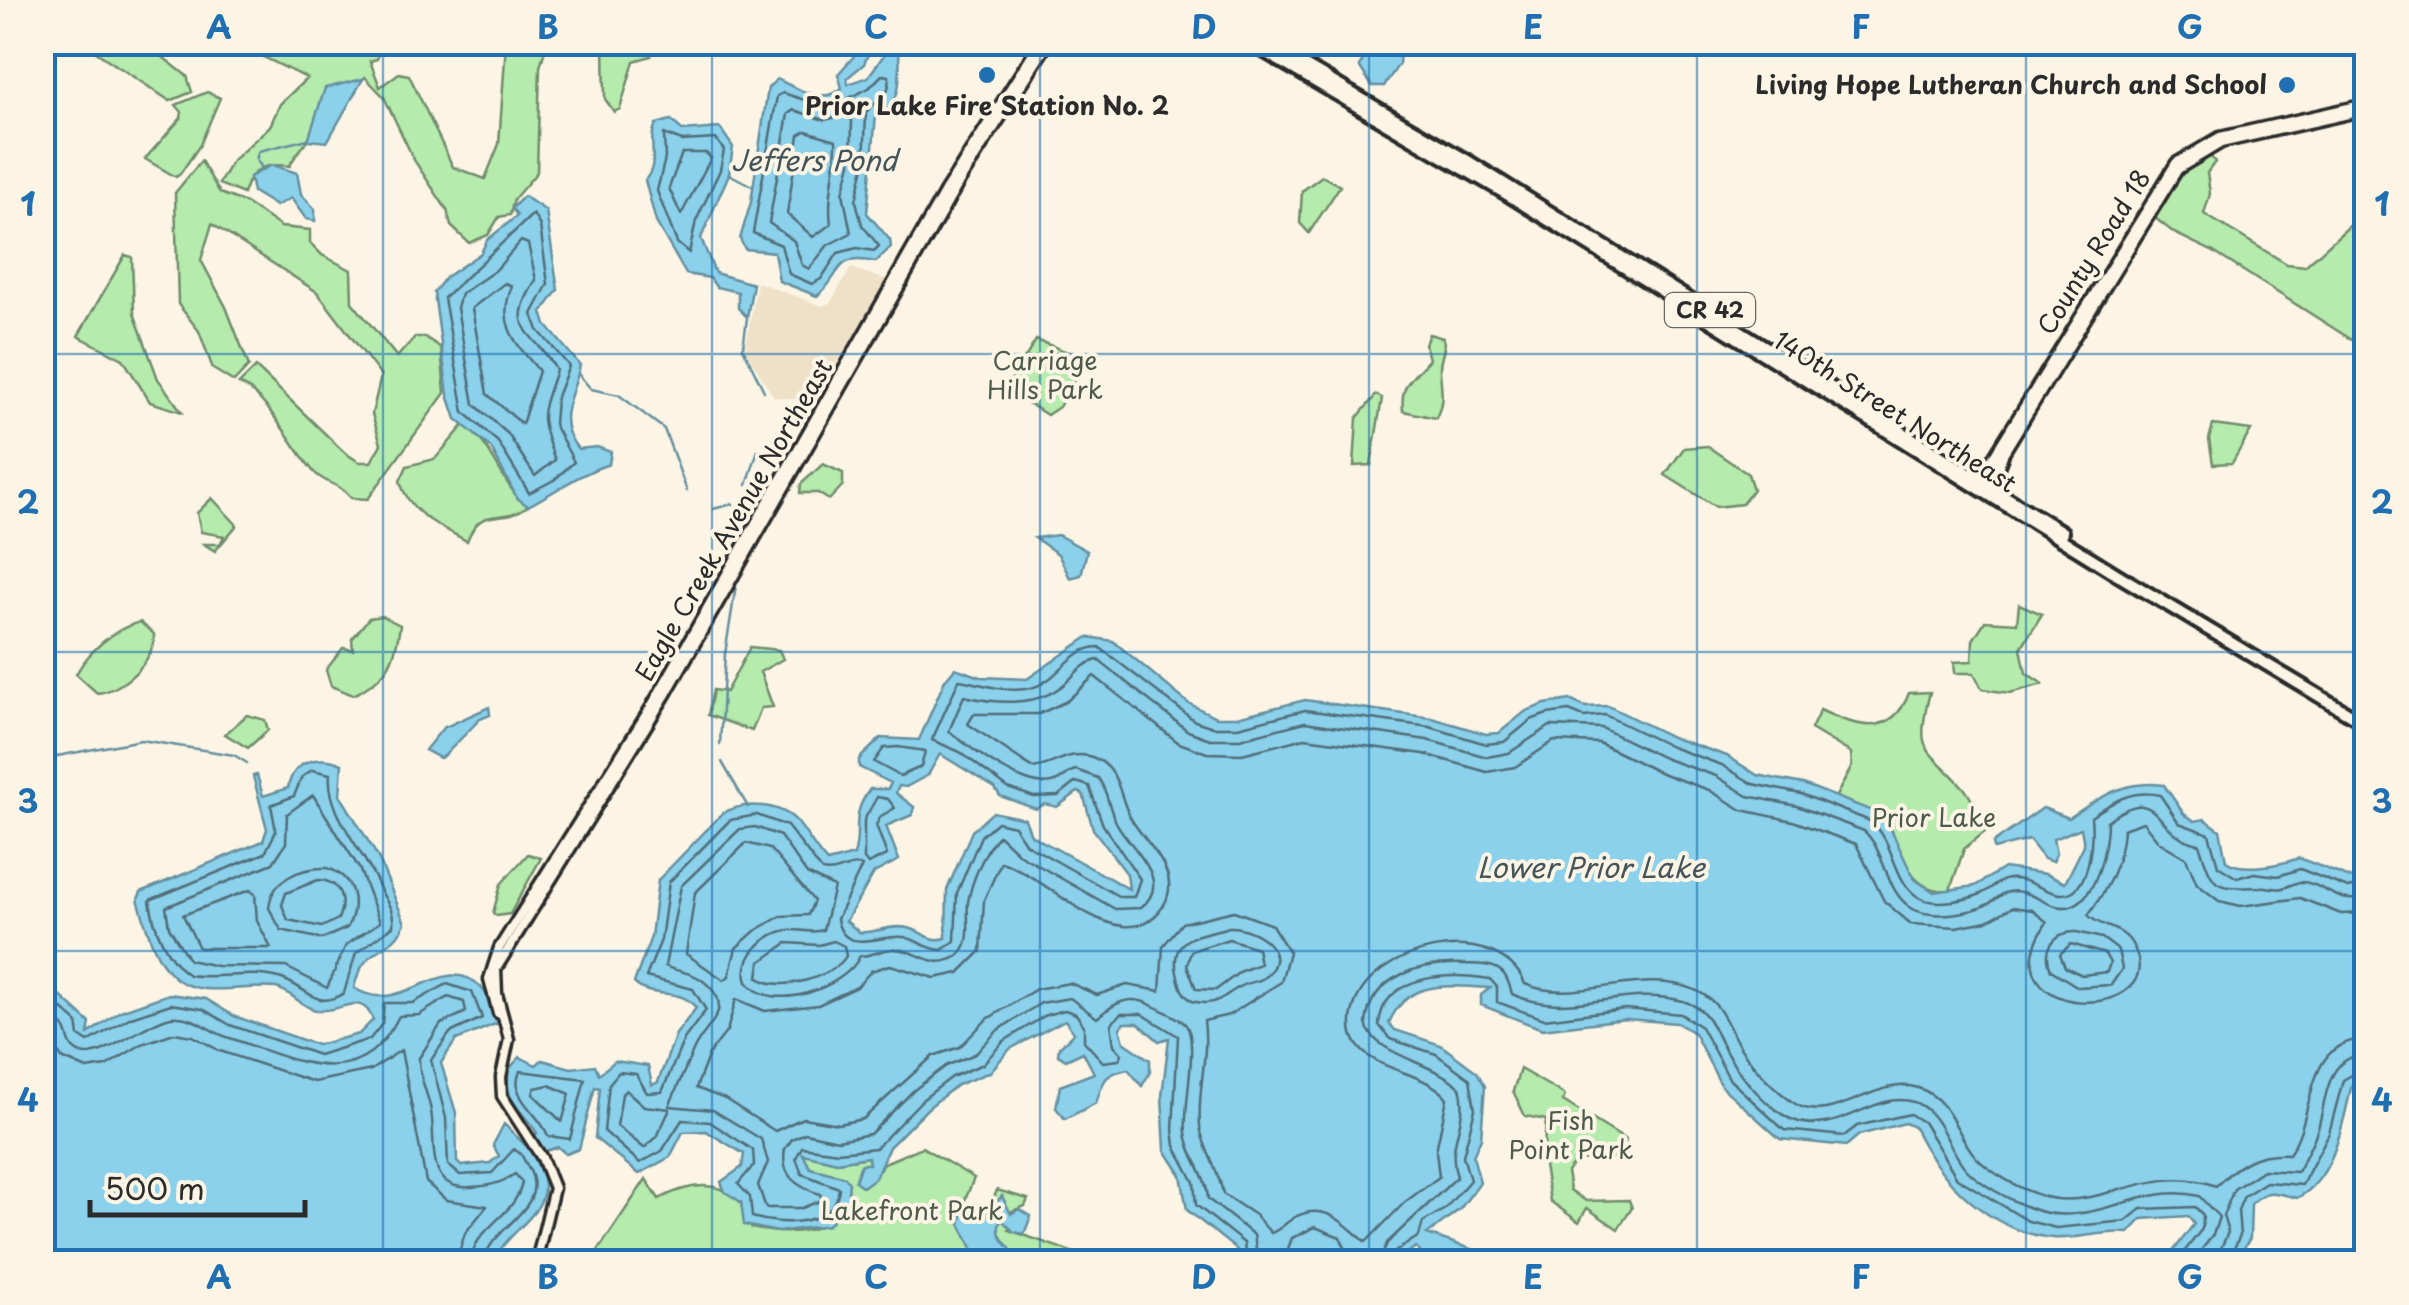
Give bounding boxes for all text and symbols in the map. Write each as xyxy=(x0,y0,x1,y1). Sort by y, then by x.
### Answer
text: A xyxy=(206,2,232,50)
text: B xyxy=(537,2,559,50)
text: C xyxy=(864,2,888,50)
text: D xyxy=(1191,2,1217,50)
text: E xyxy=(1523,2,1543,50)
text: F xyxy=(1852,2,1870,50)
text: G xyxy=(2177,2,2203,50)
marker: Prior Lake Fire Station No. 2 xyxy=(976,64,998,86)
place label: Living Hope Lutheran Church and School xyxy=(1755,65,2267,103)
marker: Living Hope Lutheran Church and School xyxy=(2276,74,2298,96)
place label: Prior Lake Fire Station No. 2 xyxy=(805,86,1169,124)
water label: Jeffers Pond xyxy=(731,138,901,181)
street label: County Road 18 xyxy=(2027,161,2159,342)
text: 1 xyxy=(20,179,36,227)
text: 1 xyxy=(2374,179,2390,227)
road number: CR 42 xyxy=(1665,293,1755,327)
street label: 140th Street Northeast xyxy=(1767,321,2024,501)
park label: Carriage Hills Park xyxy=(987,341,1103,408)
street label: Eagle Creek Avenue Northeast xyxy=(625,351,841,688)
text: 2 xyxy=(17,477,39,525)
text: 2 xyxy=(2371,477,2393,525)
text: 3 xyxy=(18,776,38,824)
text: 3 xyxy=(2372,776,2392,824)
park label: Prior Lake xyxy=(1872,798,1996,836)
water label: Lower Prior Lake xyxy=(1477,845,1707,888)
text: 4 xyxy=(17,1075,39,1123)
text: 4 xyxy=(2371,1075,2393,1123)
park label: Fish Point Park xyxy=(1508,1101,1634,1168)
scale bar xyxy=(90,1155,305,1217)
text: 500 m xyxy=(105,1165,205,1210)
park label: Lakefront Park xyxy=(821,1191,1003,1229)
text: A xyxy=(206,1252,232,1300)
text: B xyxy=(537,1252,559,1300)
text: C xyxy=(864,1252,888,1300)
text: D xyxy=(1191,1252,1217,1300)
text: E xyxy=(1523,1252,1543,1300)
text: F xyxy=(1852,1252,1870,1300)
text: G xyxy=(2177,1252,2203,1300)

